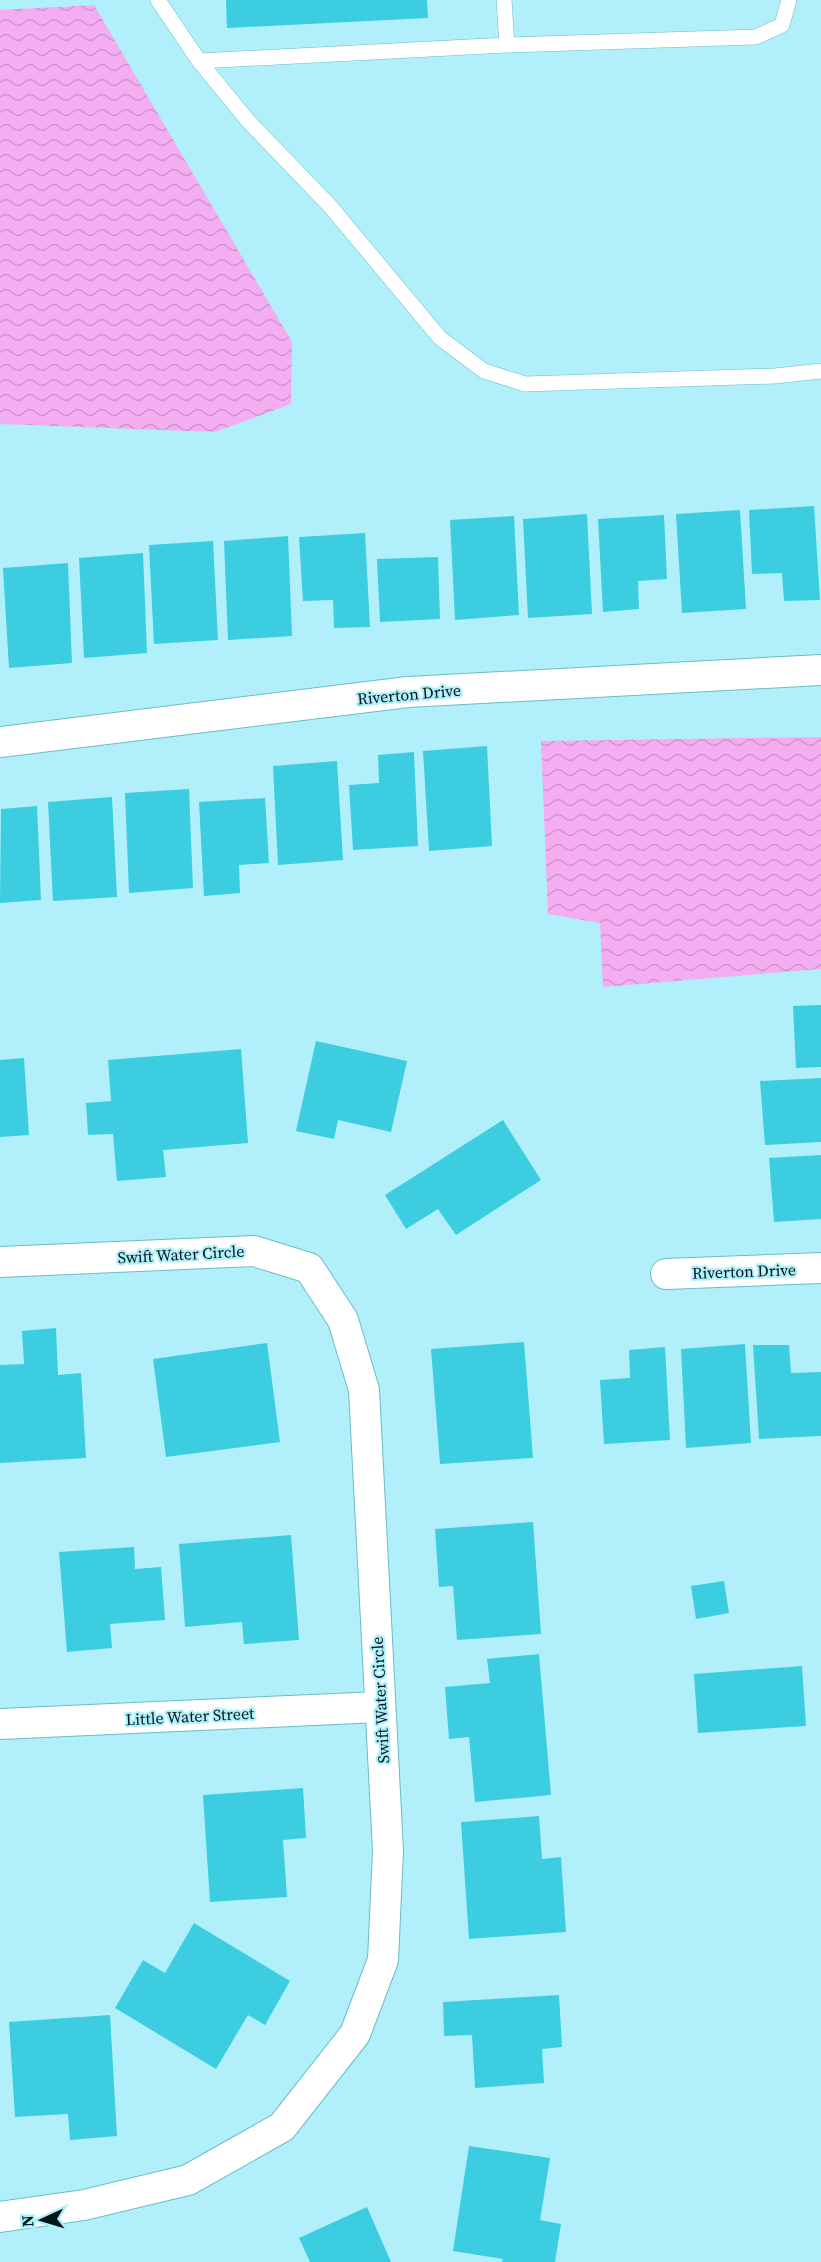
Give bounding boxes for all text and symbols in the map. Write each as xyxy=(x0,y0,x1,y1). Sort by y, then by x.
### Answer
street label: Riverton Drive xyxy=(356,679,462,709)
street label: Swift Water Circle xyxy=(117,1240,245,1268)
street label: Riverton Drive xyxy=(692,1258,796,1284)
street label: Swift Water Circle xyxy=(366,1636,394,1764)
street label: Little Water Street xyxy=(125,1702,256,1730)
north arrow xyxy=(12,2190,72,2250)
text: N xyxy=(16,2214,38,2228)

